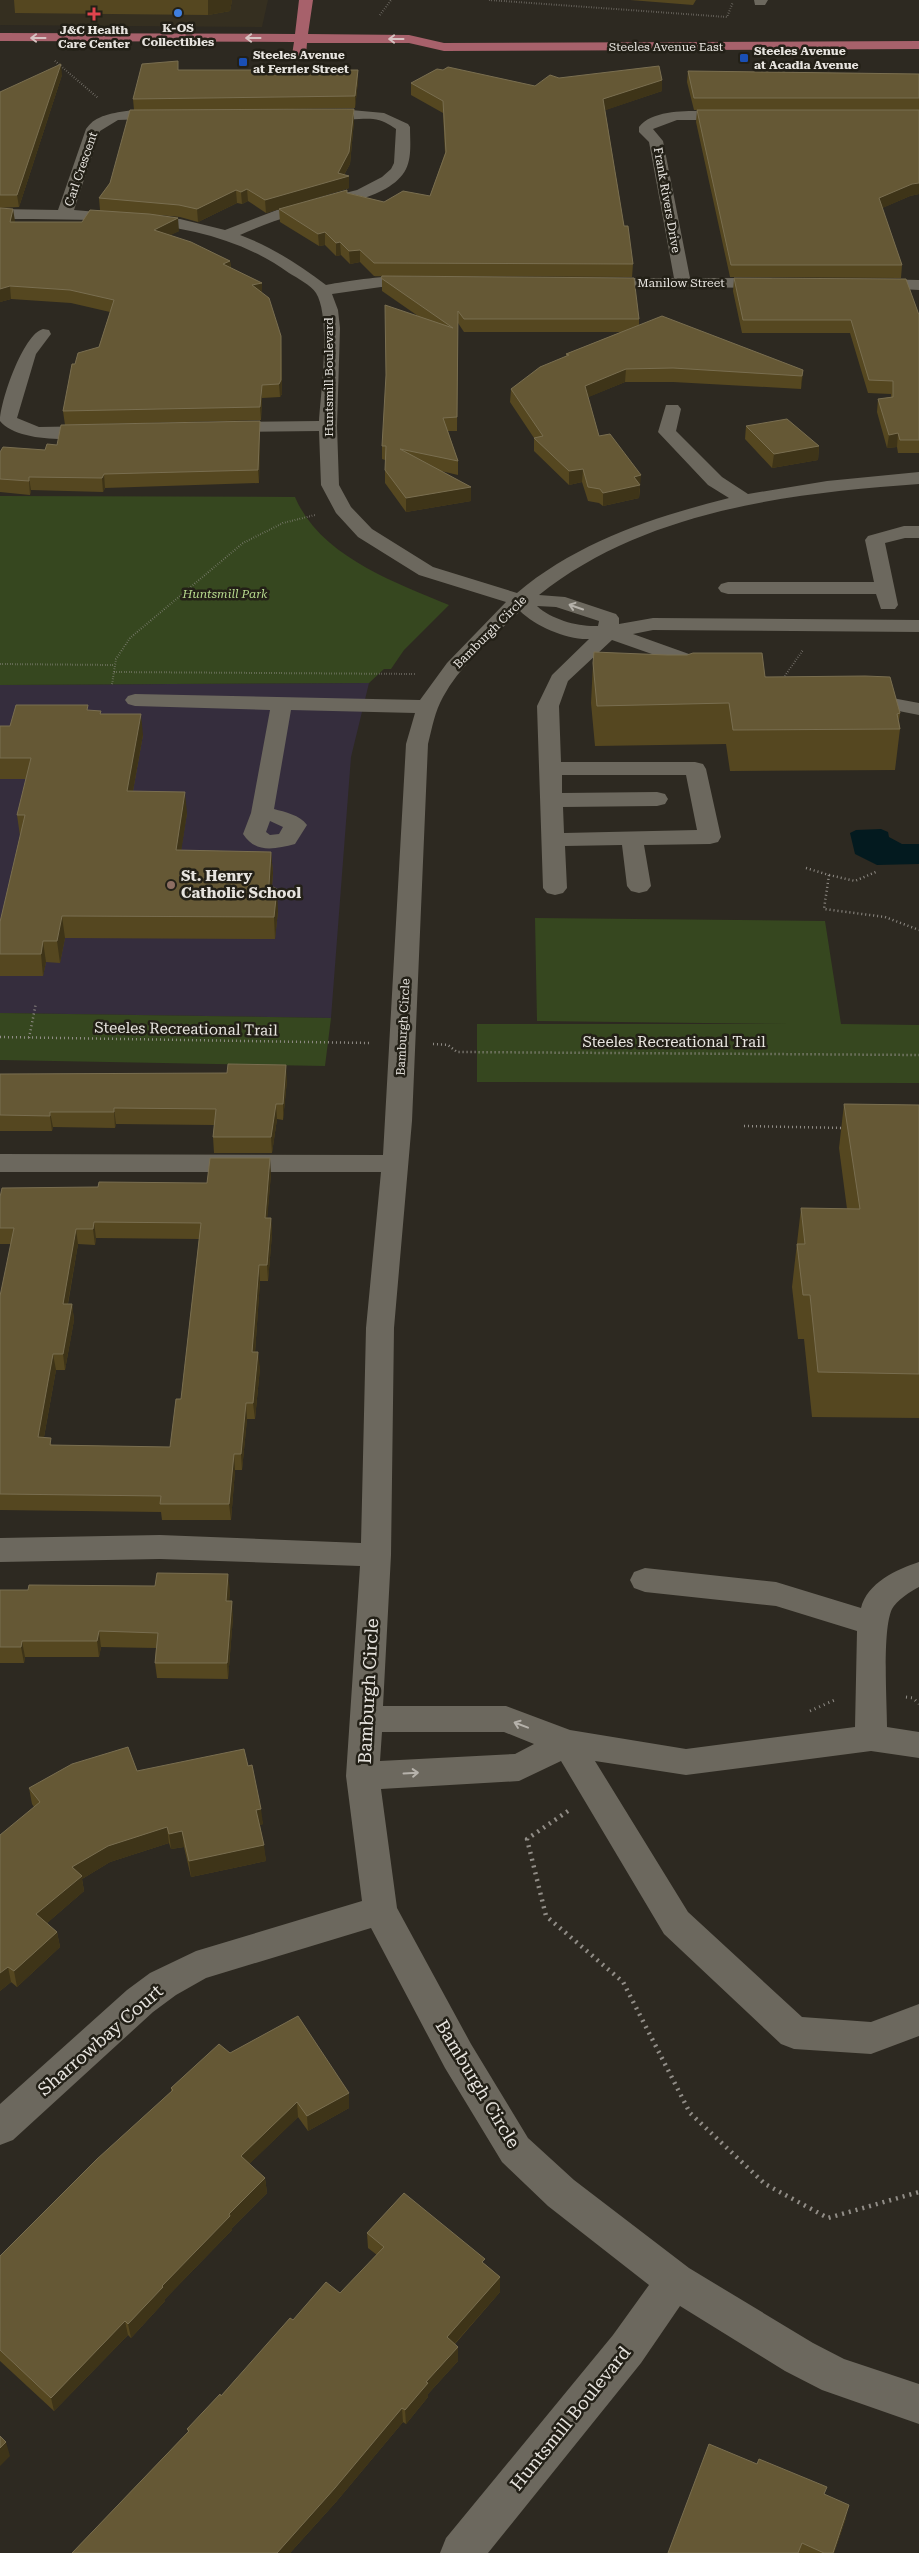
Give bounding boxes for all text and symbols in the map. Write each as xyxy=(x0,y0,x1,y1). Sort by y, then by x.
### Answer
marker: J&C Health Care Center xyxy=(87,7,101,21)
marker: K-OS Collectibles xyxy=(172,7,184,19)
place label: K-OS Collectibles xyxy=(142,21,214,49)
place label: J&C Health Care Center xyxy=(58,23,130,51)
one-way arrow xyxy=(30,33,46,42)
one-way arrow xyxy=(245,33,262,43)
one-way arrow xyxy=(388,34,404,44)
street label: Steeles Avenue East xyxy=(609,40,724,54)
place label: Steeles Avenue at Acadia Avenue xyxy=(754,44,859,72)
place label: Steeles Avenue at Ferrier Street xyxy=(253,48,349,76)
marker: Steeles Avenue at Acadia Avenue xyxy=(738,52,750,64)
marker: Steeles Avenue at Ferrier Street xyxy=(237,56,249,68)
street label: Carl Crescent xyxy=(62,129,100,208)
street label: Frank Rivers Drive xyxy=(651,146,683,254)
street label: Manilow Street xyxy=(637,276,725,290)
street label: Huntsmill Boulevard xyxy=(322,317,336,437)
park label: Huntsmill Park xyxy=(181,587,268,601)
street label: Bamburgh Circle xyxy=(451,592,530,671)
one-way arrow xyxy=(568,601,584,611)
place label: St. Henry Catholic School xyxy=(181,867,301,902)
marker: St. Henry Catholic School xyxy=(165,879,177,891)
street label: Bamburgh Circle xyxy=(393,978,413,1076)
street label: Steeles Recreational Trail xyxy=(94,1018,278,1040)
street label: Steeles Recreational Trail xyxy=(582,1033,766,1051)
street label: Bamburgh Circle xyxy=(354,1618,382,1764)
one-way arrow xyxy=(514,1720,529,1729)
one-way arrow xyxy=(403,1769,419,1778)
street label: Sharrowbay Court xyxy=(33,1980,167,2100)
street label: Bamburgh Circle xyxy=(431,2016,525,2152)
street label: Huntsmill Boulevard xyxy=(505,2341,635,2494)

